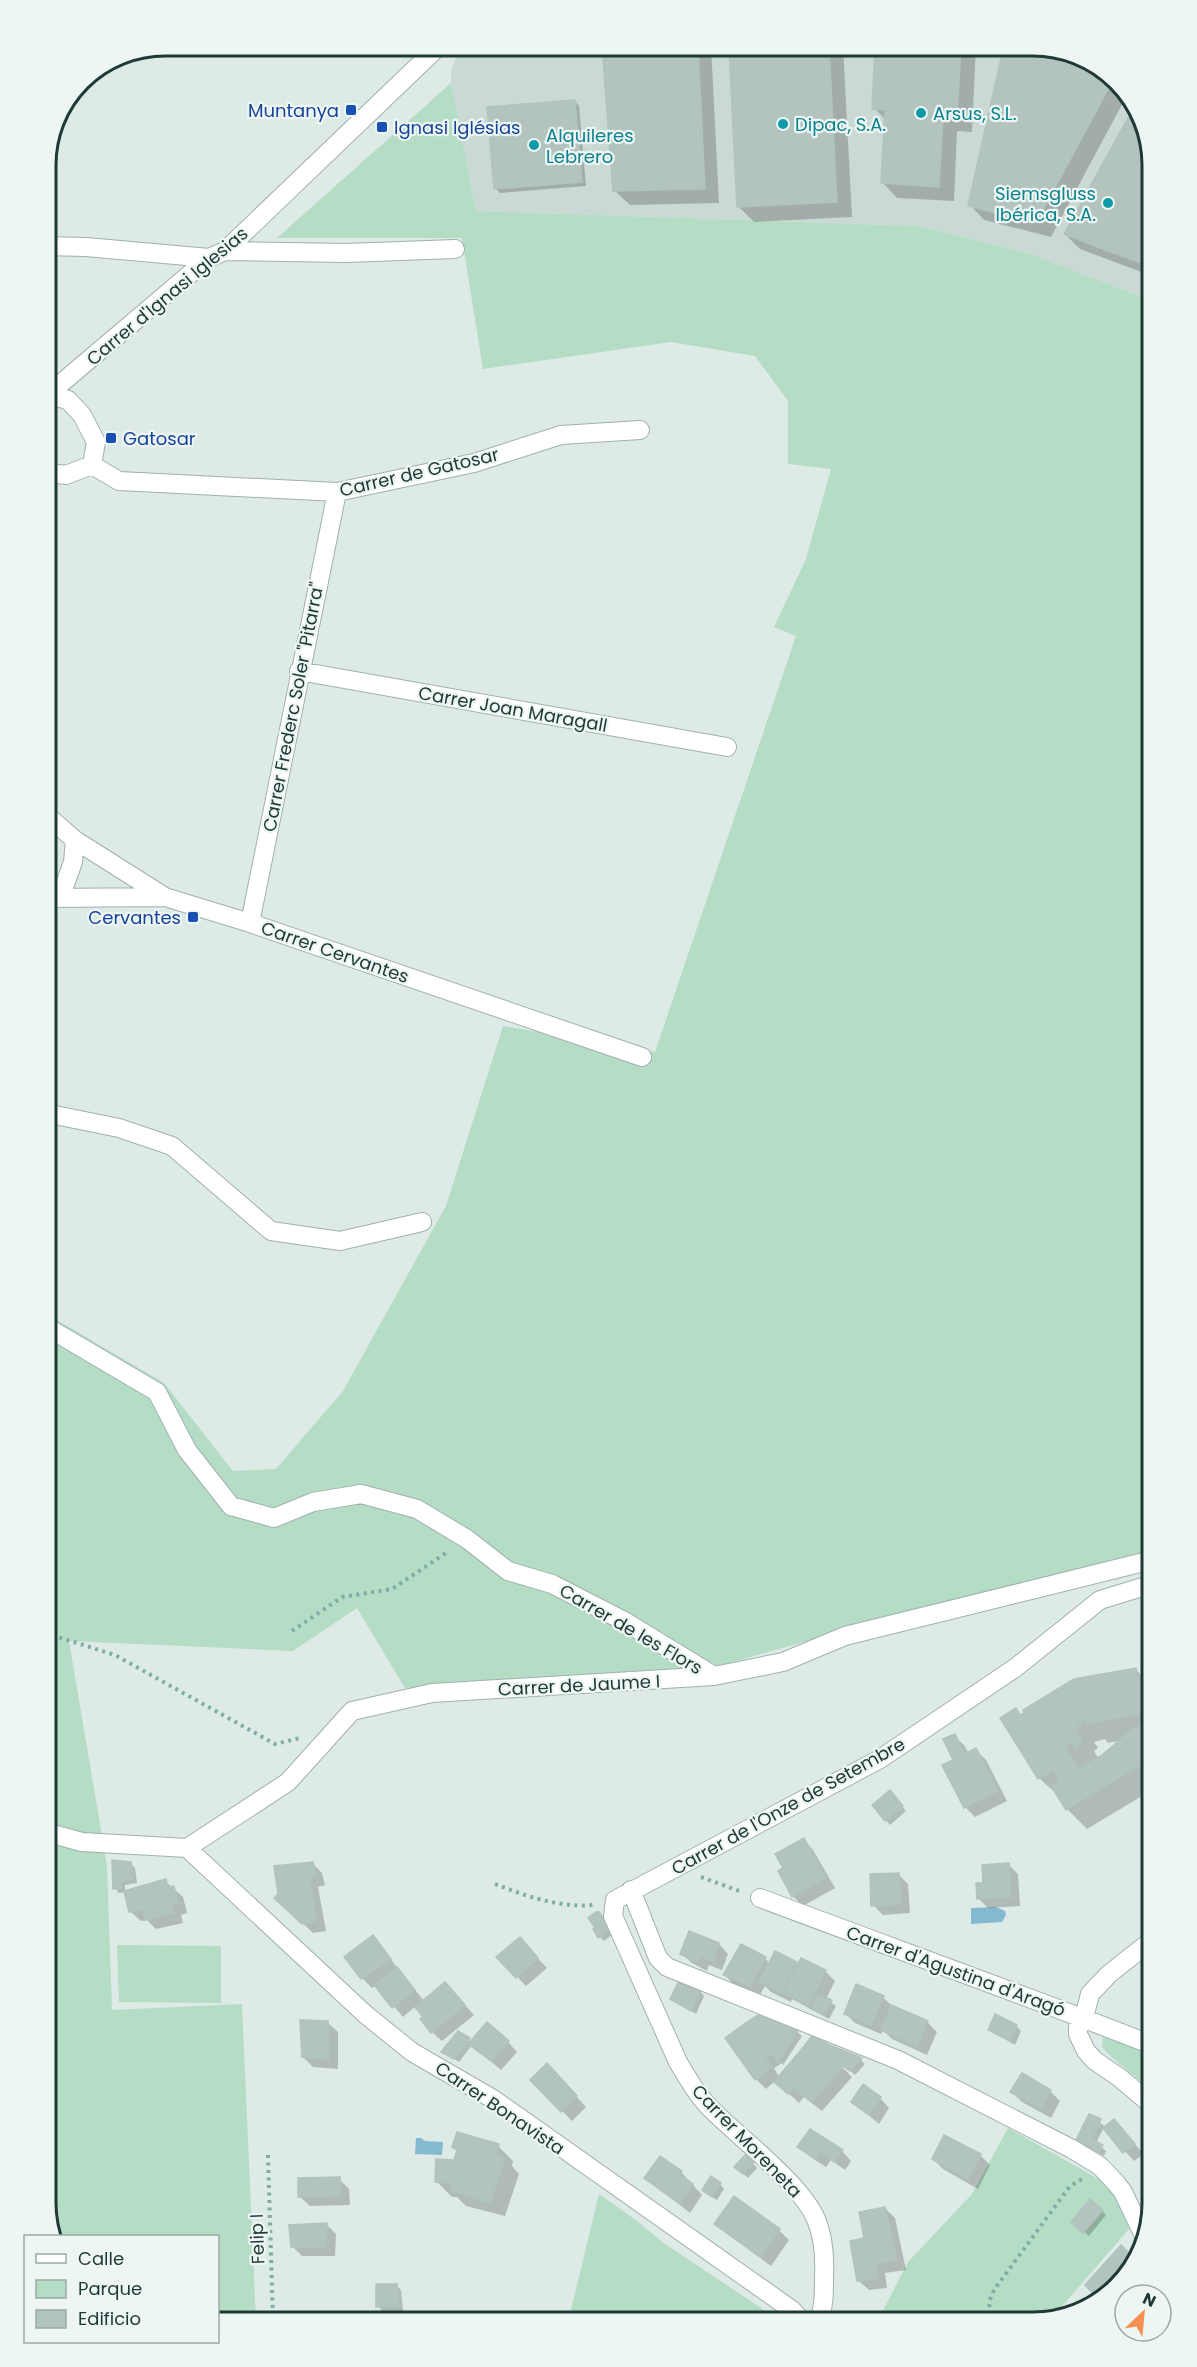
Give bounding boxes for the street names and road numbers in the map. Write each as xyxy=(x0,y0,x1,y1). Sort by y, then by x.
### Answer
street label: Carrer d'Ignasi Iglesias xyxy=(81,221,253,371)
street label: Carrer de Gatosar xyxy=(337,441,501,502)
street label: Carrer Frederc Soler "Pitarra" xyxy=(257,580,329,834)
street label: Carrer Joan Maragall xyxy=(417,680,609,738)
street label: Carrer Cervantes xyxy=(258,915,412,989)
street label: Carrer de les Flors xyxy=(555,1578,707,1680)
street label: Carrer de Jaume I xyxy=(497,1668,661,1702)
street label: Carrer de l'Onze de Setembre xyxy=(667,1731,909,1881)
street label: Carrer d'Agustina d'Aragó xyxy=(843,1920,1069,2022)
street label: Carrer Bonavista xyxy=(430,2055,570,2161)
street label: Carrer Moreneta xyxy=(686,2079,808,2203)
street label: Felip I xyxy=(244,2213,270,2265)

